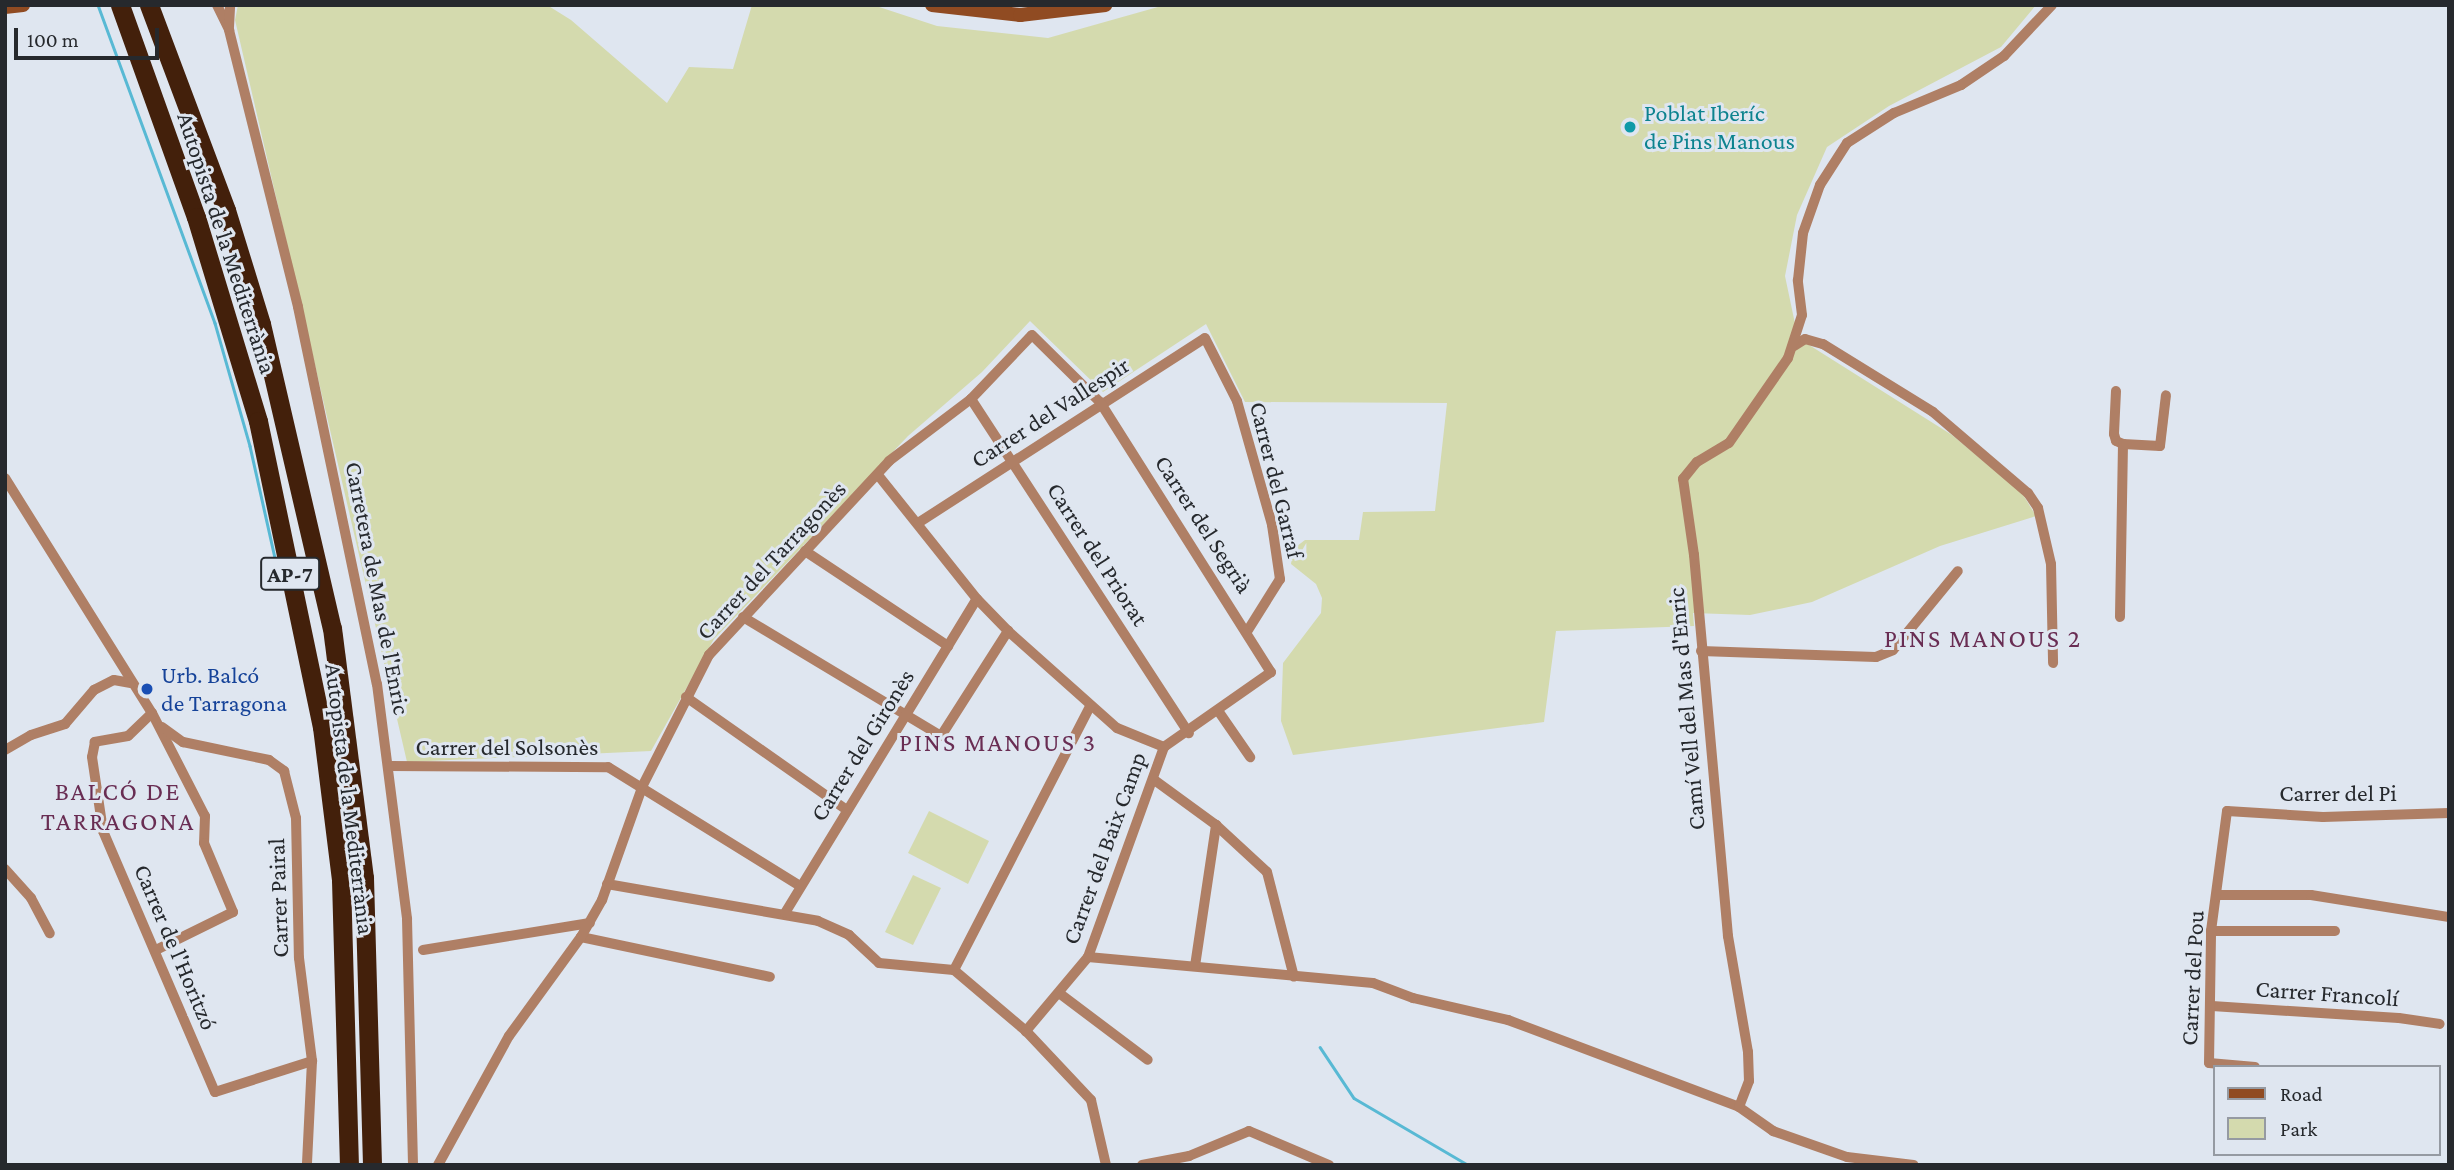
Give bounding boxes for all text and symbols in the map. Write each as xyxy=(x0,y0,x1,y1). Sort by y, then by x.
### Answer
scale bar xyxy=(18,14,163,58)
text: 100 m xyxy=(27,28,79,52)
place label: Poblat Iberíc de Pins Manous xyxy=(1644,99,1795,155)
street label: Autopista de la Mediterrània xyxy=(171,109,283,377)
marker: Poblat Iberíc de Pins Manous xyxy=(1622,119,1638,135)
street label: Carrer del Vallespir xyxy=(965,350,1135,474)
street label: Carrer del Garraf xyxy=(1244,399,1310,561)
street label: Carrer del Segrià xyxy=(1149,450,1259,598)
street label: Carretera de Mas de l'Enric xyxy=(339,459,417,717)
street label: Carrer del Tarragonès xyxy=(690,475,852,645)
street label: Carrer del Priorat xyxy=(1041,477,1155,631)
road number: AP-7 xyxy=(258,554,322,594)
street label: Camí Vell del Mas d'Enric xyxy=(1661,587,1711,831)
district label: PINS MANOUS 2 xyxy=(1885,623,2080,655)
place label: Urb. Balcó de Tarragona xyxy=(161,661,287,717)
street label: Autopista de la Mediterrània xyxy=(319,662,381,936)
street label: Carrer del Gironès xyxy=(804,664,920,826)
marker: Urb. Balcó de Tarragona xyxy=(139,681,155,697)
district label: PINS MANOUS 3 xyxy=(901,727,1095,759)
street label: Carrer del Solsonès xyxy=(416,733,598,761)
street label: Carrer del Baix Camp xyxy=(1056,748,1152,948)
district label: BALCÓ DE TARRAGONA xyxy=(42,776,194,838)
street label: Carrer del Pi xyxy=(2279,779,2397,807)
street label: Carrer Pairal xyxy=(262,838,294,958)
street label: Carrer de l'Horitzó xyxy=(128,860,224,1034)
street label: Carrer del Pou xyxy=(2174,910,2210,1046)
street label: Carrer Francolí xyxy=(2254,974,2400,1012)
legend xyxy=(2212,1065,2440,1156)
text: Road xyxy=(2280,1082,2323,1106)
text: Park xyxy=(2280,1117,2317,1141)

